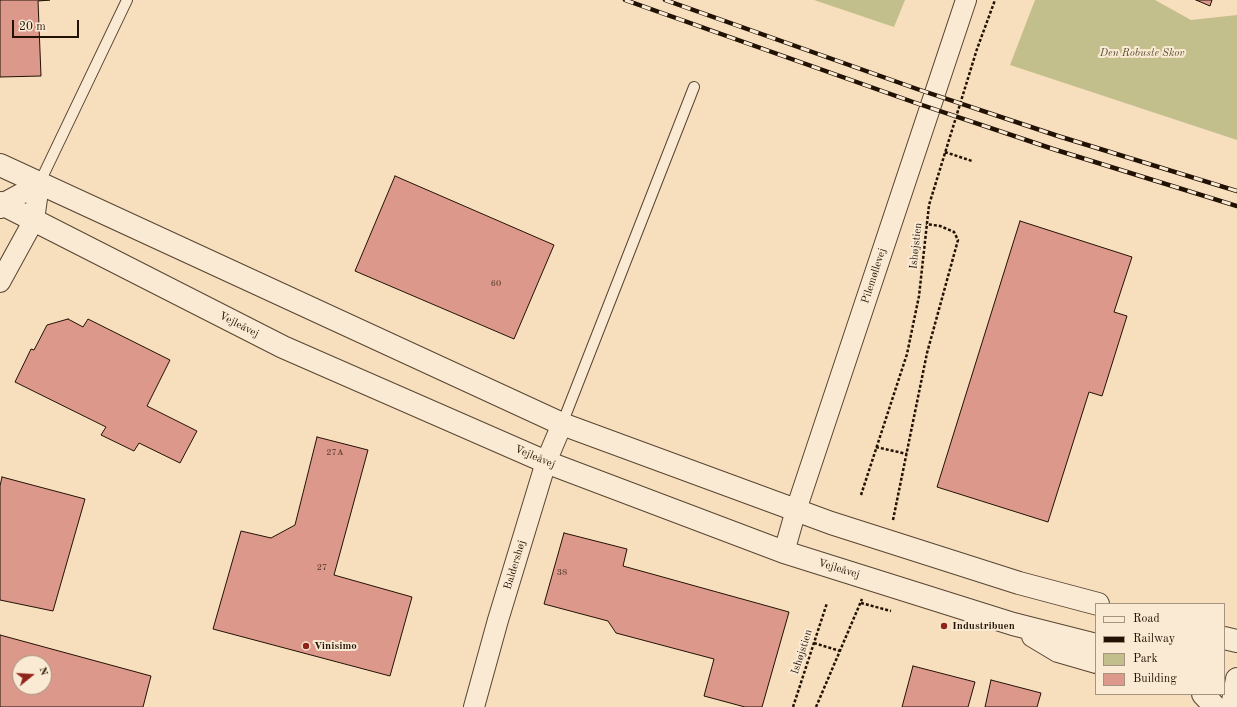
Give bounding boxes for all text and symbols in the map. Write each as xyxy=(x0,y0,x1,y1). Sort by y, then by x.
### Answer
scale bar xyxy=(14,12,81,38)
text: 20 m xyxy=(19,21,46,33)
park label: Den Robuste Skov xyxy=(1100,46,1184,60)
street label: Ishøjstien xyxy=(907,222,925,270)
street label: Pilemøllevej xyxy=(859,247,889,305)
house number: 60 xyxy=(491,279,501,289)
street label: Vejleåvej xyxy=(217,309,261,341)
street label: Vejleåvej xyxy=(513,443,557,471)
house number: 27A xyxy=(326,448,344,458)
street label: Baldershøj xyxy=(501,539,529,591)
street label: Vejleåvej xyxy=(817,556,861,582)
house number: 27 xyxy=(317,563,327,573)
house number: 38 xyxy=(557,568,567,578)
legend xyxy=(1095,603,1225,695)
text: Road xyxy=(1133,613,1160,625)
place label: Industribuen xyxy=(952,619,1015,633)
marker: Industribuen xyxy=(939,621,949,631)
street label: Ishøjstien xyxy=(789,628,815,676)
text: Railway xyxy=(1133,633,1175,645)
place label: Vinisimo xyxy=(314,639,357,653)
marker: Vinisimo xyxy=(301,641,311,651)
text: Park xyxy=(1133,653,1158,665)
north arrow xyxy=(12,655,52,695)
text: N xyxy=(36,666,49,677)
text: Building xyxy=(1133,673,1177,685)

